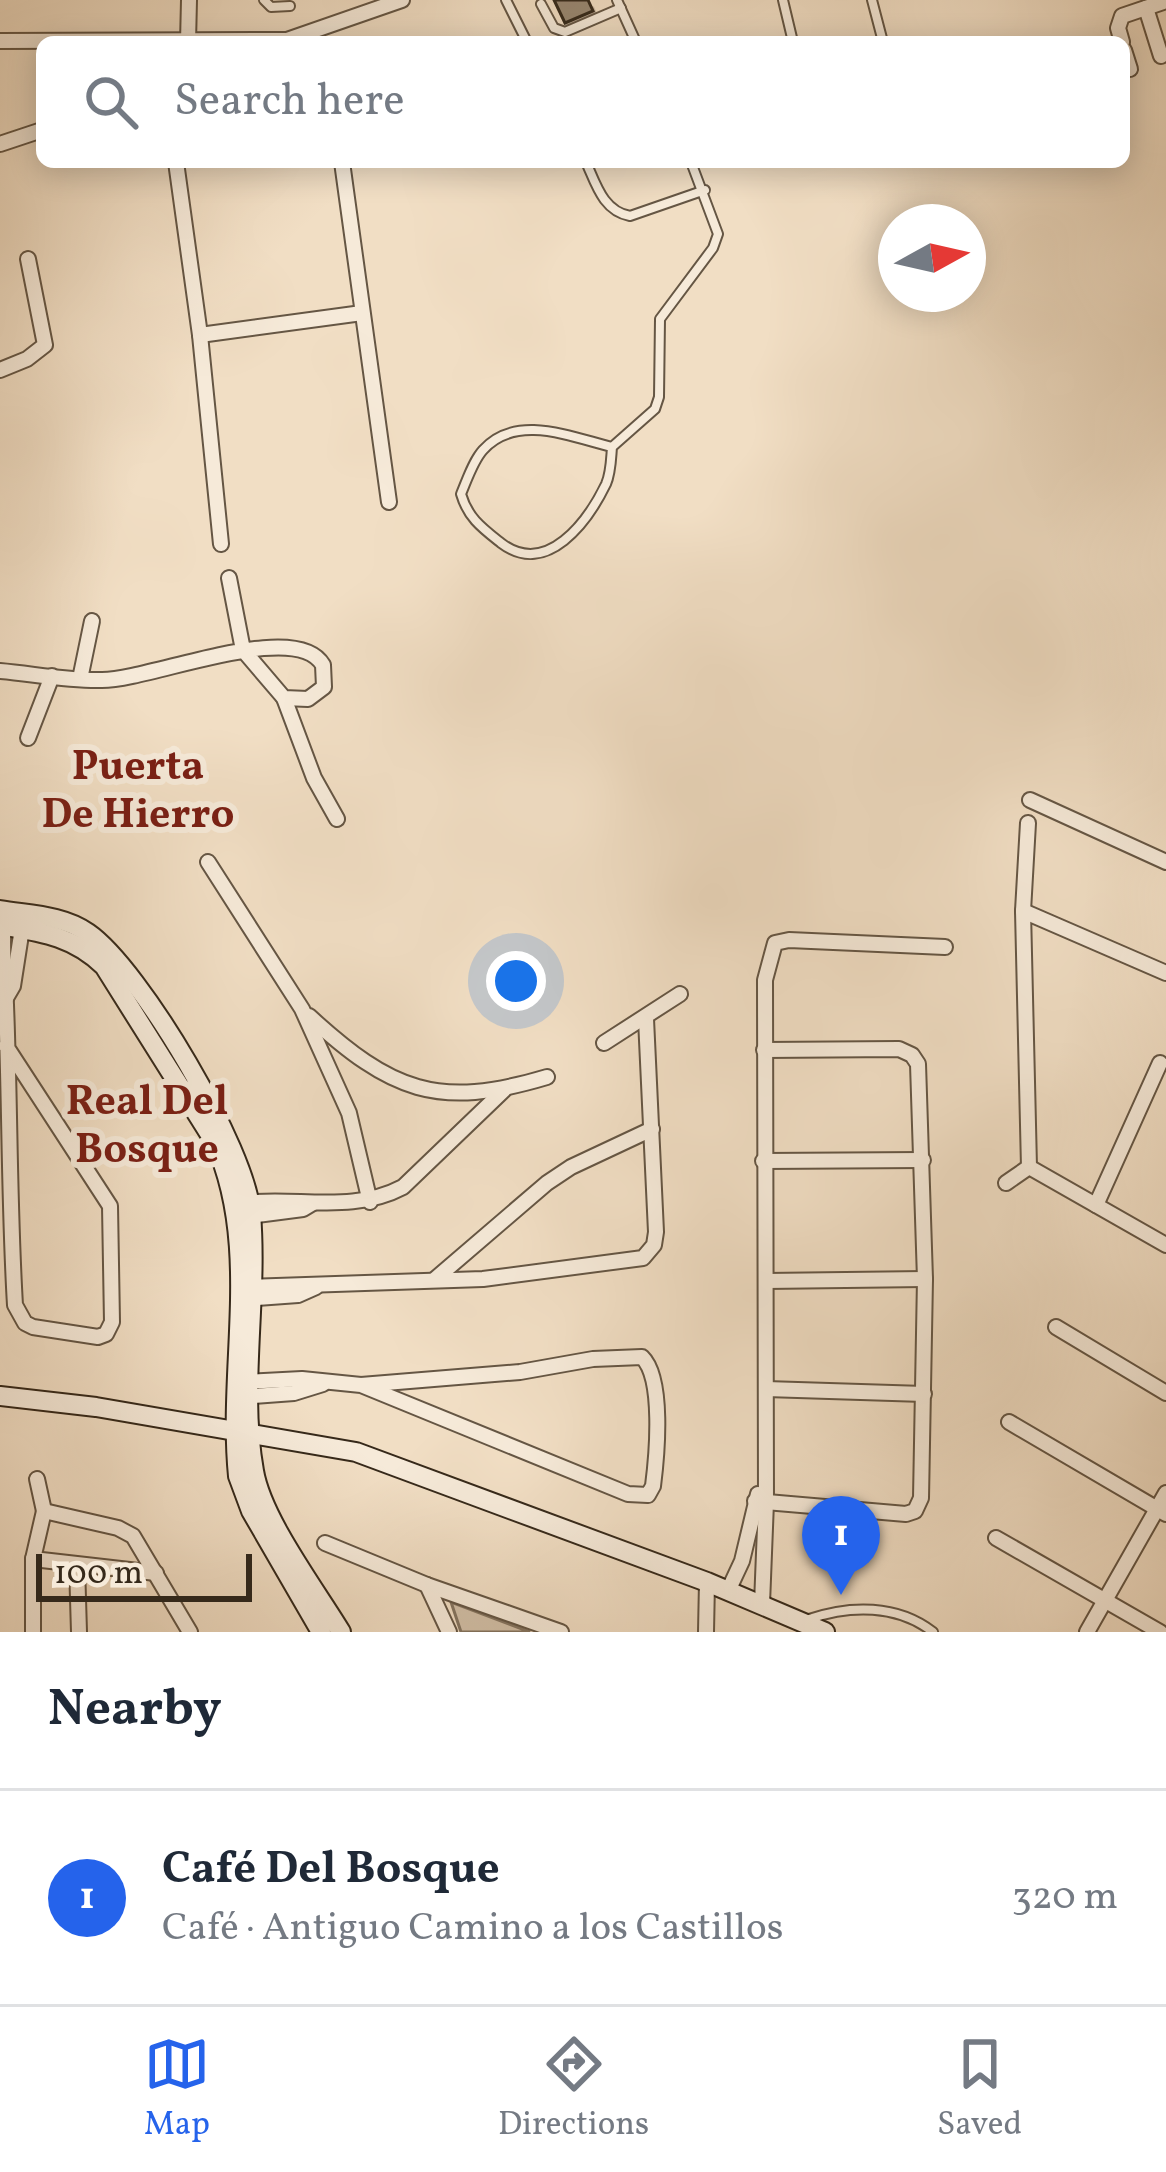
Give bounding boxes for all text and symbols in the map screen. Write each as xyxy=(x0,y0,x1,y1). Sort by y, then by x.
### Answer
search box xyxy=(36,36,1130,168)
icon: search xyxy=(78,69,144,135)
text: Search here xyxy=(174,71,405,134)
north arrow xyxy=(878,204,986,312)
district label: Puerta De Hierro xyxy=(41,739,235,846)
your location xyxy=(486,951,546,1011)
district label: Real Del Bosque xyxy=(66,1074,228,1181)
pin: 1 xyxy=(802,1496,880,1595)
scale bar xyxy=(36,1548,252,1601)
text: 100 m xyxy=(54,1552,143,1598)
text: Nearby xyxy=(48,1675,222,1746)
text: Café Del Bosque xyxy=(162,1839,500,1902)
text: 1 xyxy=(79,1871,95,1925)
text: 320 m xyxy=(1012,1871,1118,1925)
text: Café · Antiguo Camino a los Castillos xyxy=(162,1902,783,1956)
tab: Map xyxy=(144,2031,210,2149)
tab: Directions xyxy=(498,2031,649,2149)
tab: Saved xyxy=(937,2031,1022,2149)

